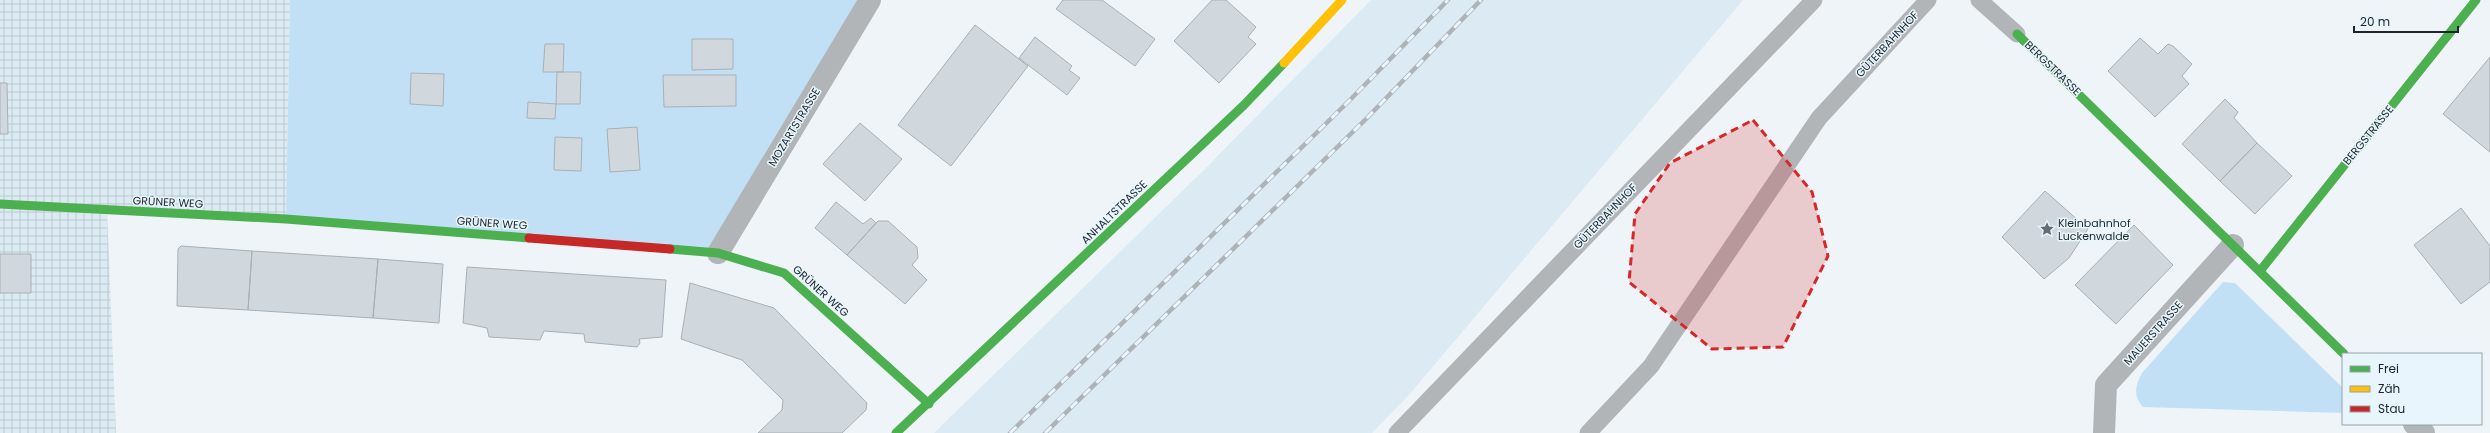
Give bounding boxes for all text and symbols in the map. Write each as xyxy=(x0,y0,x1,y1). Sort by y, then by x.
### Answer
street label: GÜTERBAHNHOF xyxy=(1852,7,1922,81)
scale bar xyxy=(2354,8,2458,34)
text: 20 m xyxy=(2360,13,2390,30)
street label: BERGSTRASSE xyxy=(2021,37,2085,99)
street label: MOZARTSTRASSE xyxy=(764,85,824,169)
street label: BERGSTRASSE xyxy=(2339,102,2397,168)
street label: ANHALTSTRASSE xyxy=(1078,176,1150,248)
street label: GÜTERBAHNHOF xyxy=(1570,179,1641,252)
street label: GRÜNER WEG xyxy=(132,192,204,212)
street label: GRÜNER WEG xyxy=(456,213,528,233)
place label: Kleinbahnhof Luckenwalde xyxy=(2058,215,2131,244)
place icon: Kleinbahnhof Luckenwalde xyxy=(2039,221,2055,237)
street label: GRÜNER WEG xyxy=(789,261,853,321)
street label: MAUERSTRASSE xyxy=(2120,297,2186,369)
legend xyxy=(2342,353,2482,425)
text: Frei xyxy=(2378,360,2399,377)
text: Zäh xyxy=(2378,380,2400,397)
text: Stau xyxy=(2378,400,2405,417)

